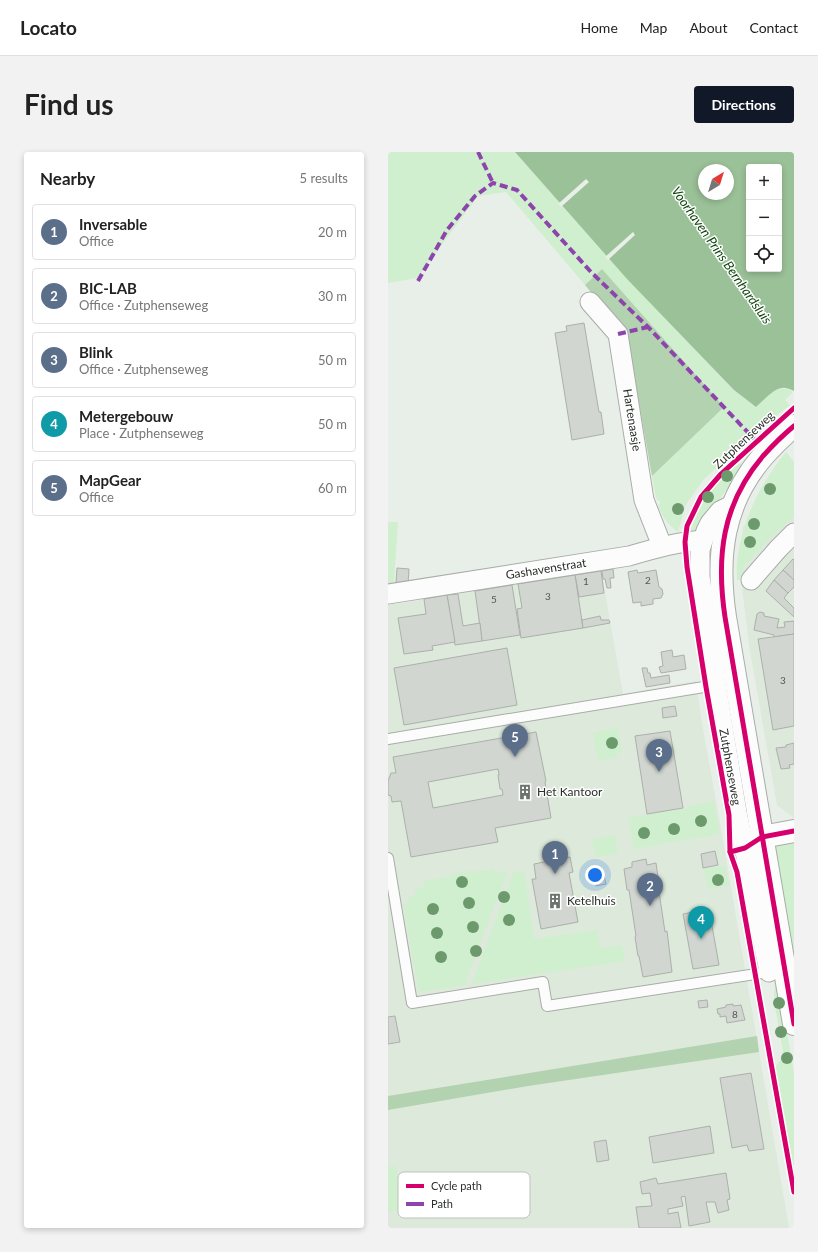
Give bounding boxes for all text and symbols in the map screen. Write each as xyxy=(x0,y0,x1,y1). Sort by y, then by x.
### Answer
text: Locato xyxy=(20,16,77,39)
text: Home xyxy=(580,19,618,36)
text: Map xyxy=(640,19,667,36)
text: About xyxy=(689,19,727,36)
text: Contact xyxy=(749,19,798,36)
button: Directions xyxy=(694,86,794,123)
text: Find us xyxy=(24,87,114,121)
north arrow xyxy=(698,164,734,200)
map controls xyxy=(746,164,782,272)
button: + xyxy=(746,164,782,200)
text: Nearby xyxy=(40,168,95,189)
text: 5 results xyxy=(300,170,348,186)
water label: Voorhaven Prins Bernhardsluis xyxy=(668,183,776,327)
button: − xyxy=(746,200,782,236)
text: Inversable xyxy=(79,215,147,233)
text: 1 xyxy=(50,224,58,240)
text: 20 m xyxy=(318,224,347,240)
text: Office xyxy=(79,233,114,249)
button: locate xyxy=(746,236,782,272)
text: BIC-LAB xyxy=(79,279,137,297)
text: 2 xyxy=(50,288,58,304)
text: 30 m xyxy=(318,288,347,304)
text: Office · Zutphenseweg xyxy=(79,297,208,313)
text: Blink xyxy=(79,343,113,361)
text: 3 xyxy=(50,352,58,368)
text: 50 m xyxy=(318,352,347,368)
text: Office · Zutphenseweg xyxy=(79,361,208,377)
street label: Hartenaasje xyxy=(620,388,645,452)
text: Metergebouw xyxy=(79,407,173,425)
street label: Zutphenseweg xyxy=(710,408,777,472)
text: 4 xyxy=(50,416,58,432)
text: 50 m xyxy=(318,416,347,432)
text: Place · Zutphenseweg xyxy=(79,425,204,441)
text: MapGear xyxy=(79,471,141,489)
text: 5 xyxy=(50,480,58,496)
text: 60 m xyxy=(318,480,347,496)
text: Office xyxy=(79,489,114,505)
street label: Gashavenstraat xyxy=(505,555,588,582)
house number: 2 xyxy=(645,574,651,586)
house number: 1 xyxy=(583,575,589,587)
house number: 3 xyxy=(545,590,551,602)
house number: 5 xyxy=(491,593,497,605)
house number: 3 xyxy=(780,674,786,686)
pin: 5 xyxy=(502,724,528,757)
street label: Zutphenseweg xyxy=(716,727,745,807)
pin: 3 xyxy=(646,739,672,772)
building icon: Het Kantoor xyxy=(516,783,534,801)
place label: Het Kantoor xyxy=(537,784,603,799)
pin: 1 xyxy=(542,841,568,874)
your location xyxy=(585,865,605,885)
pin: 2 xyxy=(637,873,663,906)
building icon: Ketelhuis xyxy=(546,892,564,910)
place label: Ketelhuis xyxy=(567,893,616,908)
pin: 4 xyxy=(688,906,714,939)
house number: 8 xyxy=(732,1008,738,1020)
legend xyxy=(398,1172,530,1218)
text: Cycle path xyxy=(431,1179,482,1192)
text: Path xyxy=(431,1197,453,1210)

